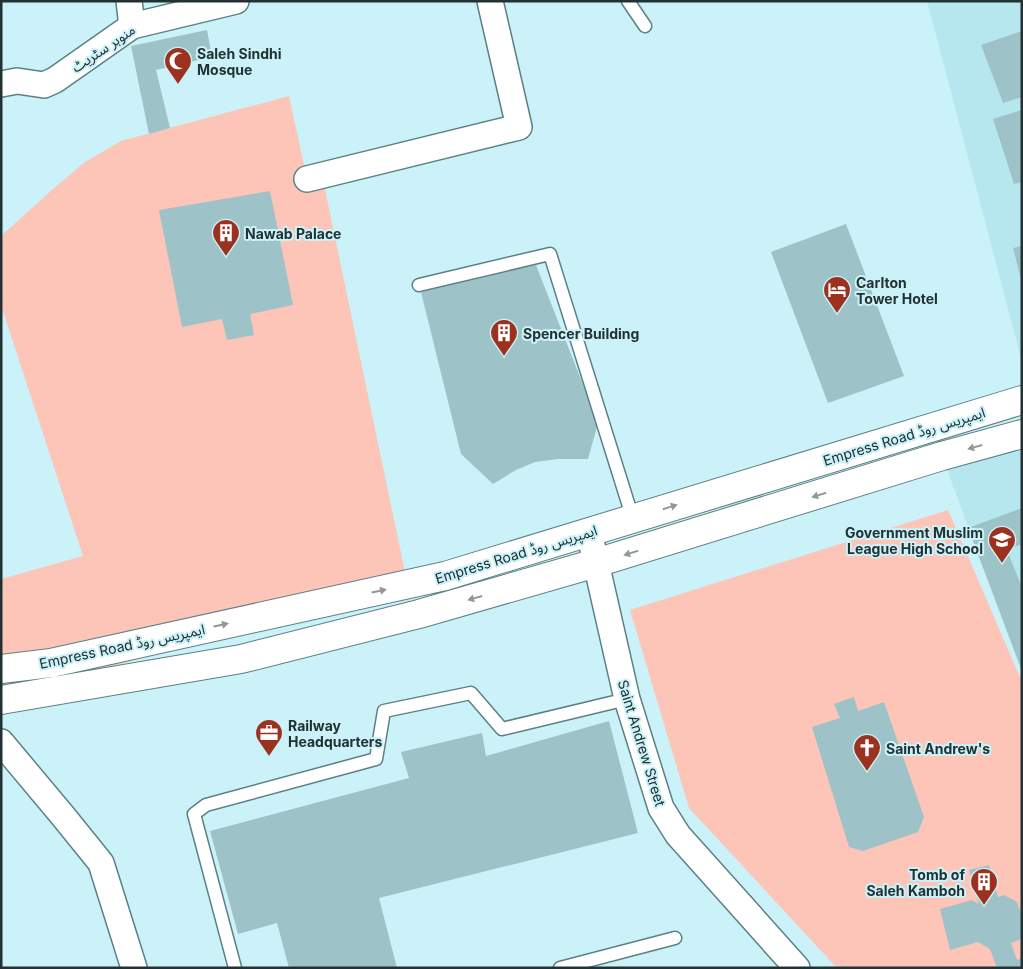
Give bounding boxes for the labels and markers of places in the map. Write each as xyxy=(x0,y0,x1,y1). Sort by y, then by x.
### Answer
place label: Saleh Sindhi Mosque xyxy=(197,45,282,78)
mosque icon: Saleh Sindhi Mosque xyxy=(163,46,193,85)
building icon: Nawab Palace xyxy=(211,218,241,257)
place label: Nawab Palace xyxy=(245,225,341,242)
place label: Carlton Tower Hotel xyxy=(856,274,938,307)
hotel icon: Carlton Tower Hotel xyxy=(822,275,852,314)
building icon: Spencer Building xyxy=(489,318,519,357)
place label: Spencer Building xyxy=(523,325,639,342)
place label: Government Muslim League High School xyxy=(845,524,983,557)
school or university icon: Government Muslim League High School xyxy=(987,525,1017,564)
place label: Railway Headquarters xyxy=(288,717,383,750)
office icon: Railway Headquarters xyxy=(254,718,284,757)
church icon: Saint Andrew's xyxy=(852,733,882,772)
place label: Saint Andrew's xyxy=(886,740,990,757)
place label: Tomb of Saleh Kamboh xyxy=(866,866,965,899)
building icon: Tomb of Saleh Kamboh xyxy=(969,867,999,906)

